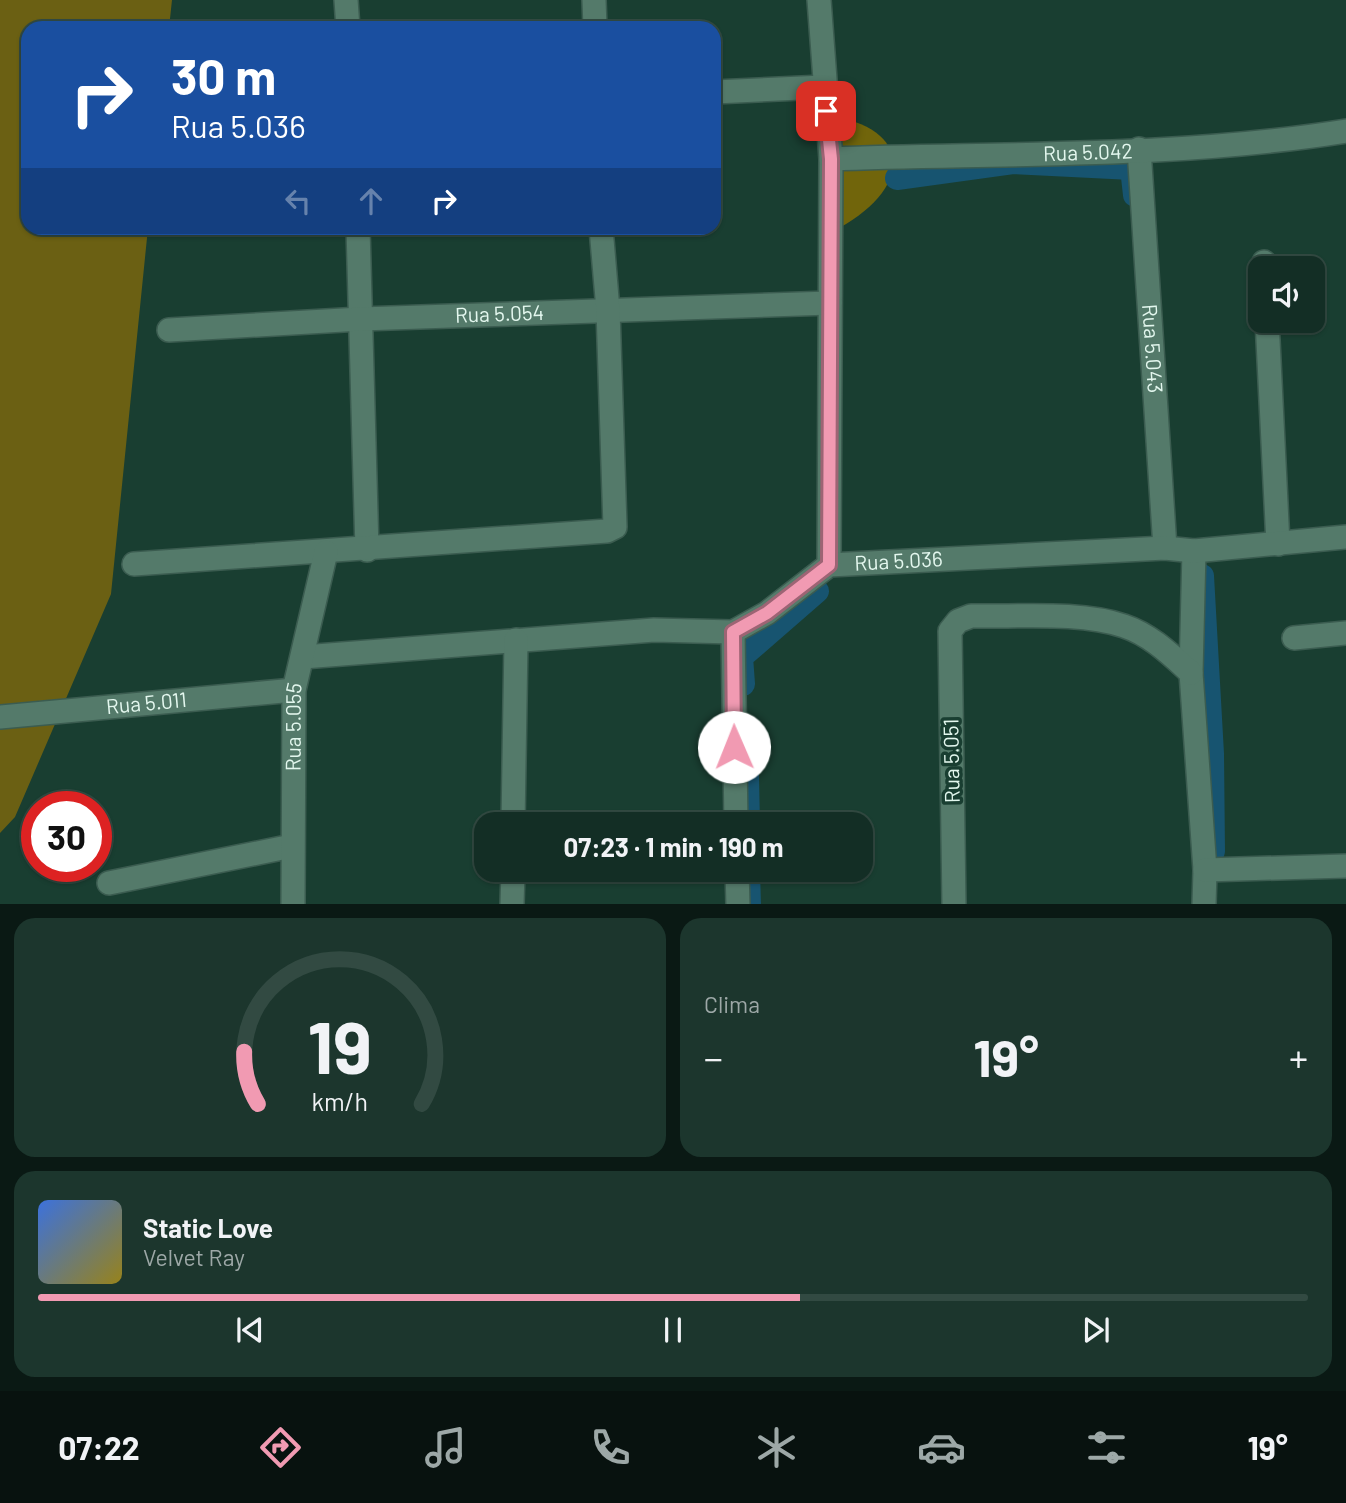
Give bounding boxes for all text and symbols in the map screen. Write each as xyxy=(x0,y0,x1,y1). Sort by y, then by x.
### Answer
text: 30 m xyxy=(171,46,276,105)
icon: right xyxy=(56,49,147,140)
pin xyxy=(796,81,856,141)
icon: arrive xyxy=(807,92,845,130)
text: Rua 5.036 xyxy=(171,106,306,144)
street label: Rua 5.042 xyxy=(1043,137,1133,165)
icon: left xyxy=(279,182,317,220)
icon: ahead xyxy=(352,182,390,220)
icon: right xyxy=(425,182,463,220)
map controls xyxy=(1248,256,1325,333)
button: sound xyxy=(1248,256,1325,333)
street label: Rua 5.054 xyxy=(455,299,545,327)
street label: Rua 5.043 xyxy=(1138,303,1169,394)
street label: Rua 5.036 xyxy=(854,545,943,575)
street label: Rua 5.055 xyxy=(280,680,306,771)
street label: Rua 5.011 xyxy=(105,686,188,718)
position arrow xyxy=(697,710,771,784)
street label: Rua 5.051 xyxy=(937,719,964,803)
speed limit sign: 30 xyxy=(21,791,112,882)
text: 07:23 · 1 min · 190 m xyxy=(563,831,784,862)
text: Clima xyxy=(704,990,760,1018)
text: 19 xyxy=(308,1001,372,1089)
text: 19° xyxy=(973,1025,1039,1087)
text: − xyxy=(704,1034,723,1080)
text: + xyxy=(1289,1034,1308,1080)
text: km/h xyxy=(312,1085,368,1115)
text: Static Love xyxy=(143,1212,273,1243)
text: Velvet Ray xyxy=(143,1243,245,1271)
icon: previous xyxy=(231,1311,269,1349)
icon: pause xyxy=(654,1311,692,1349)
icon: next xyxy=(1077,1311,1115,1349)
icon: directions xyxy=(256,1423,305,1472)
icon: music xyxy=(421,1423,470,1472)
icon: phone xyxy=(586,1423,635,1472)
icon: climate xyxy=(752,1423,801,1472)
icon: car xyxy=(917,1423,966,1472)
icon: filters xyxy=(1082,1423,1131,1472)
text: 07:22 xyxy=(58,1428,140,1466)
text: 19° xyxy=(1247,1428,1288,1466)

